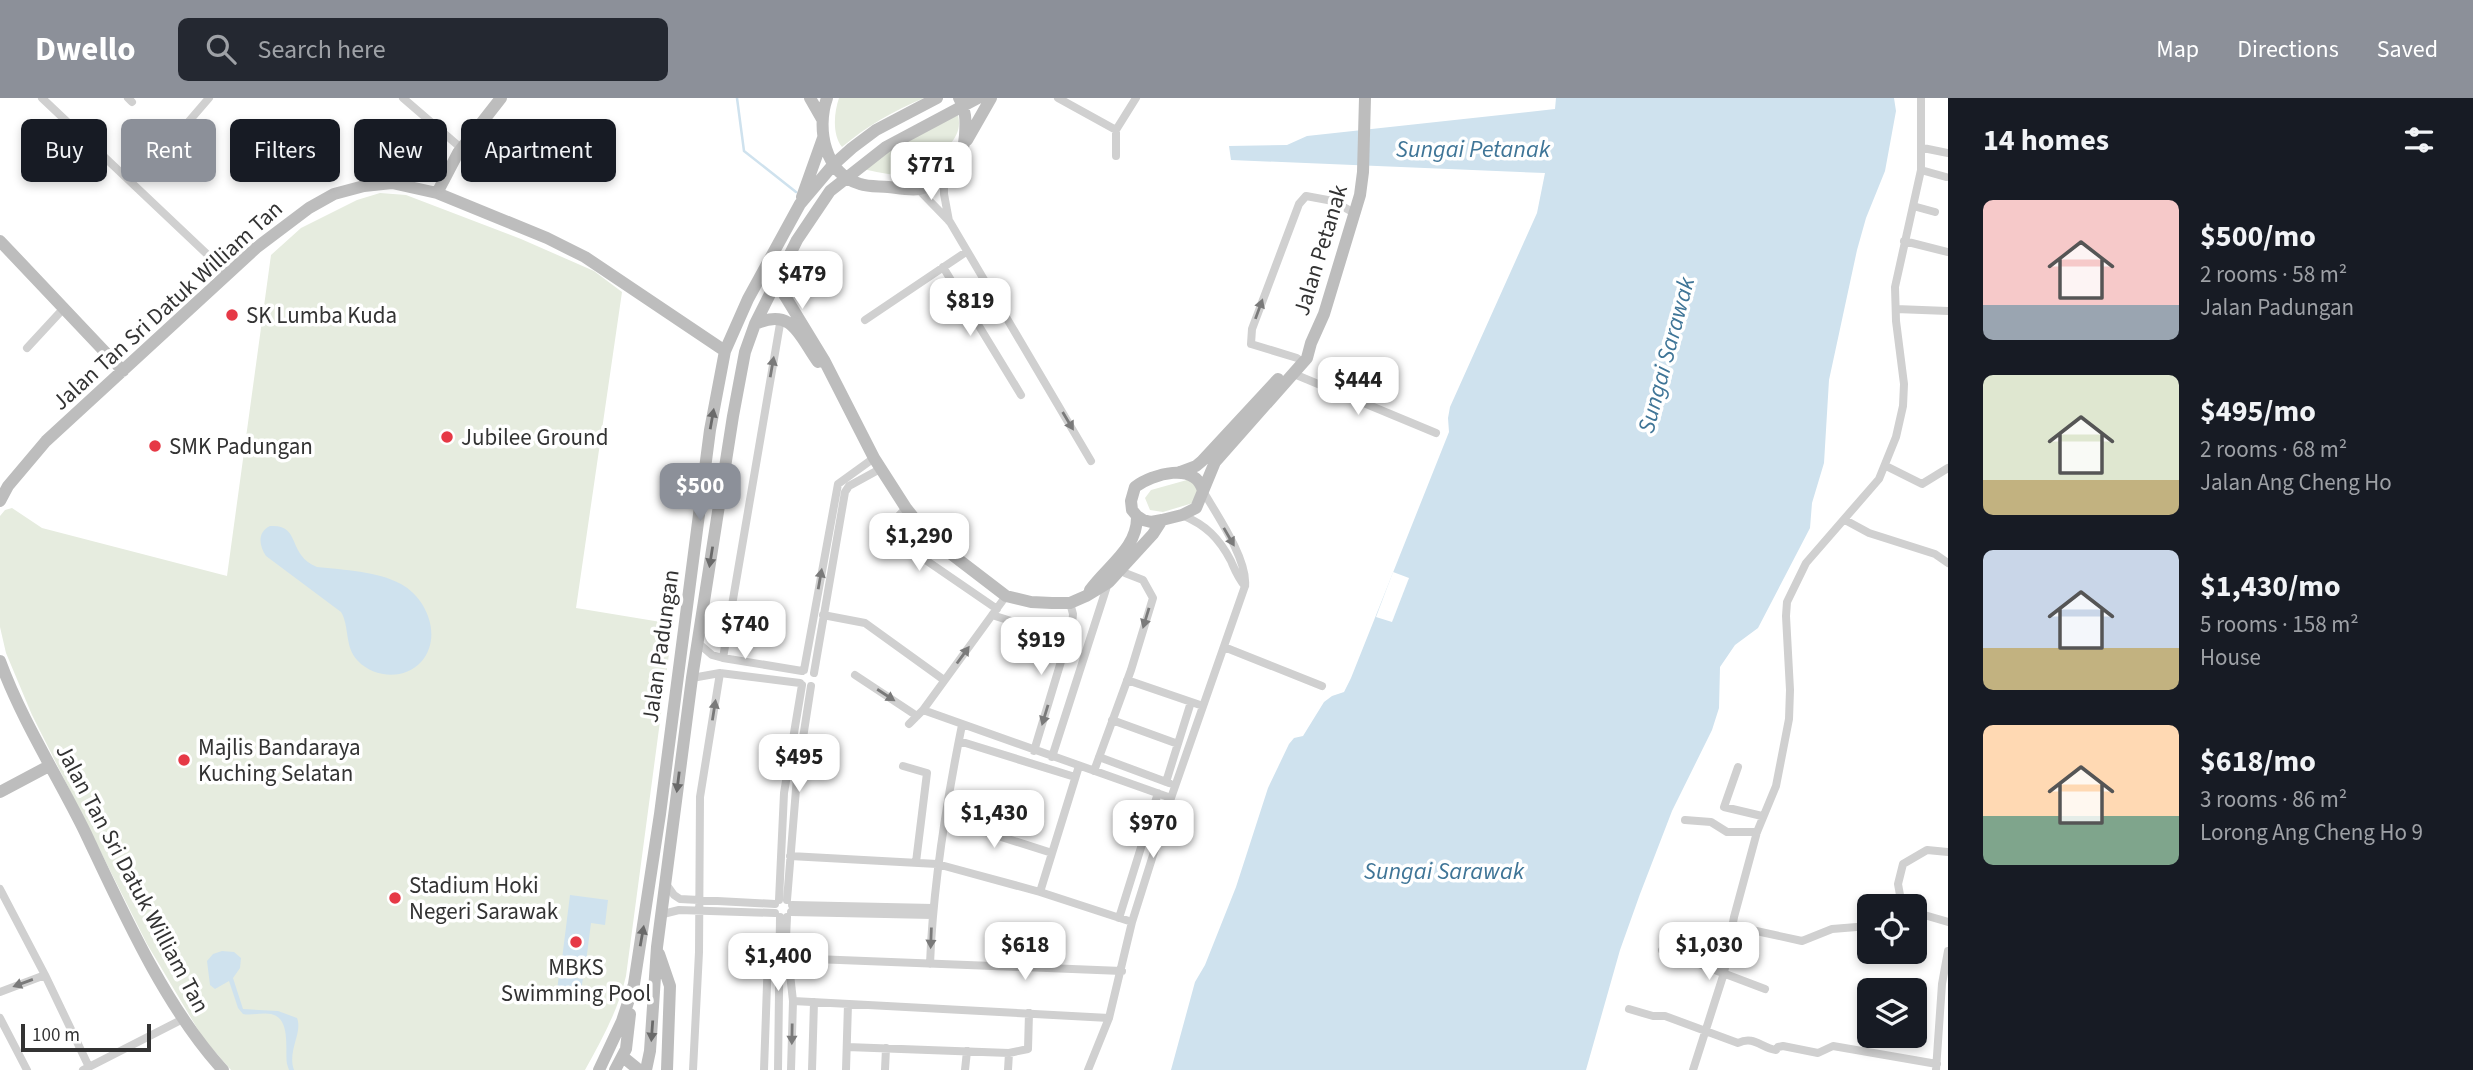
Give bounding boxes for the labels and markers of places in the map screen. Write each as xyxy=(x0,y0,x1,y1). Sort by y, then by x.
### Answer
pin: $771 xyxy=(890,142,972,202)
pin: $479 xyxy=(761,252,843,311)
pin: $819 xyxy=(929,278,1011,338)
place label: SK Lumba Kuda xyxy=(246,299,397,332)
marker: SK Lumba Kuda xyxy=(224,307,240,323)
pin: $444 xyxy=(1317,358,1399,417)
place label: Jubilee Ground xyxy=(461,421,608,454)
marker: Jubilee Ground xyxy=(439,429,455,445)
place label: SMK Padungan xyxy=(169,430,313,463)
marker: SMK Padungan xyxy=(147,438,163,454)
pin: $500 xyxy=(659,464,741,523)
pin: $1,290 xyxy=(862,514,976,573)
pin: $740 xyxy=(704,602,786,661)
pin: $919 xyxy=(1000,618,1082,677)
place label: Majlis Bandaraya Kuching Selatan xyxy=(198,731,361,790)
pin: $495 xyxy=(758,734,840,794)
marker: Majlis Bandaraya Kuching Selatan xyxy=(176,752,192,768)
pin: $1,430 xyxy=(937,790,1051,850)
pin: $970 xyxy=(1112,800,1194,860)
place label: Stadium Hoki Negeri Sarawak xyxy=(409,869,559,928)
marker: Stadium Hoki Negeri Sarawak xyxy=(387,890,403,906)
pin: $618 xyxy=(984,922,1066,982)
pin: $1,030 xyxy=(1652,922,1766,982)
marker: MBKS Swimming Pool xyxy=(568,934,584,950)
pin: $1,400 xyxy=(721,934,835,993)
place label: MBKS Swimming Pool xyxy=(501,951,651,1010)

